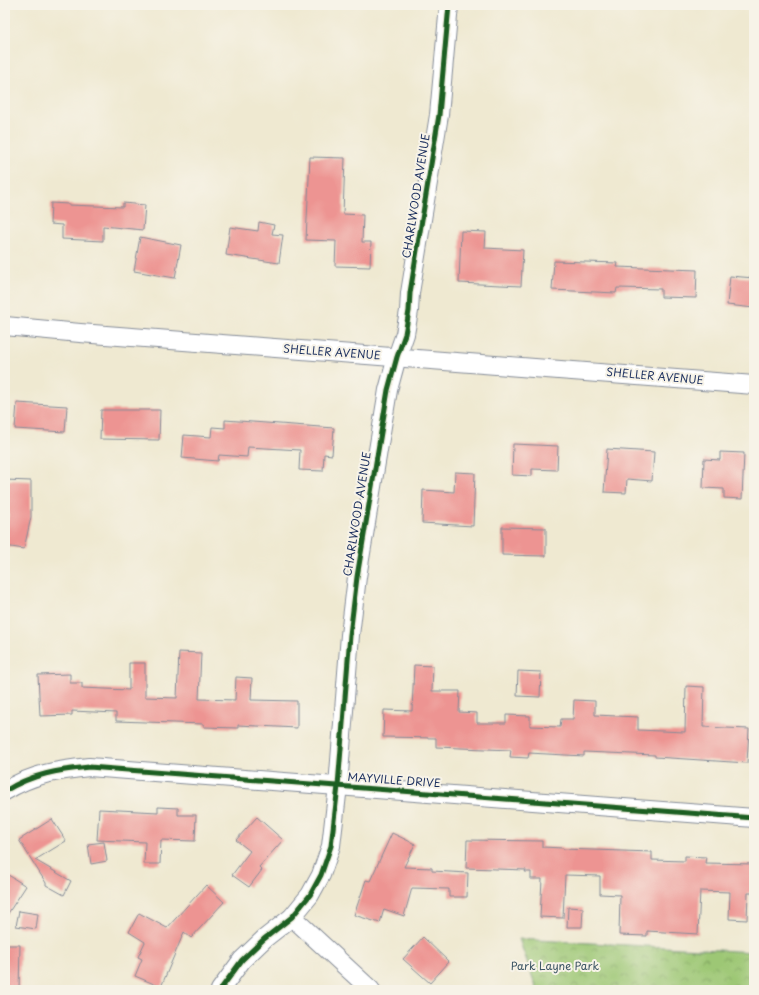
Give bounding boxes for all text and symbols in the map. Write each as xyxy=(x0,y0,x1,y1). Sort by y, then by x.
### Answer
street label: CHARLWOOD AVENUE xyxy=(397,132,434,259)
street label: SHELLER AVENUE xyxy=(283,340,381,363)
street label: SHELLER AVENUE xyxy=(606,363,704,388)
street label: CHARLWOOD AVENUE xyxy=(338,450,375,577)
street label: MAYVILLE DRIVE xyxy=(347,768,441,791)
park label: Park Layne Park xyxy=(511,957,600,974)

